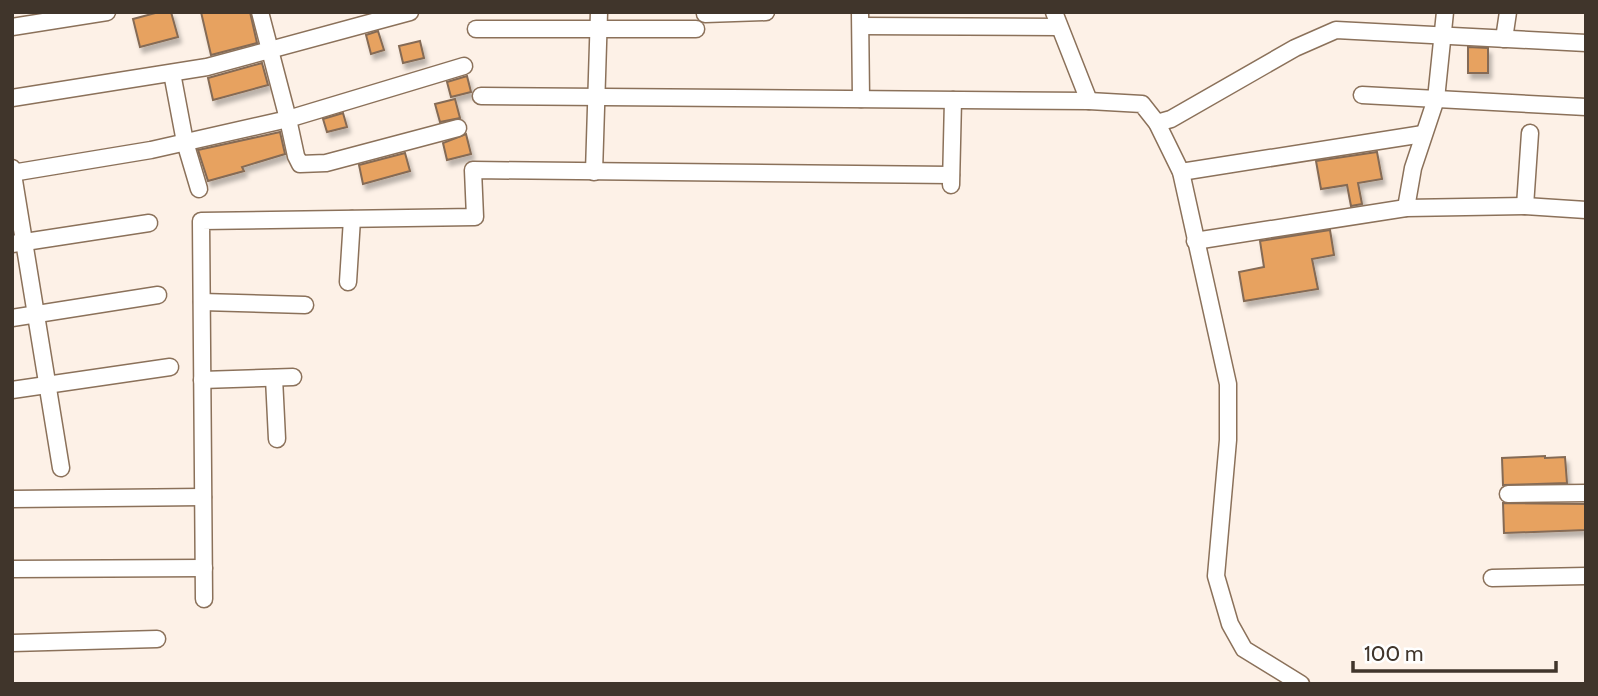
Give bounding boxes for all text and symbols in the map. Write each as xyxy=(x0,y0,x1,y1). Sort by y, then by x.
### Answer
scale bar xyxy=(1353,630,1556,674)
text: 100 m xyxy=(1364,641,1423,666)

